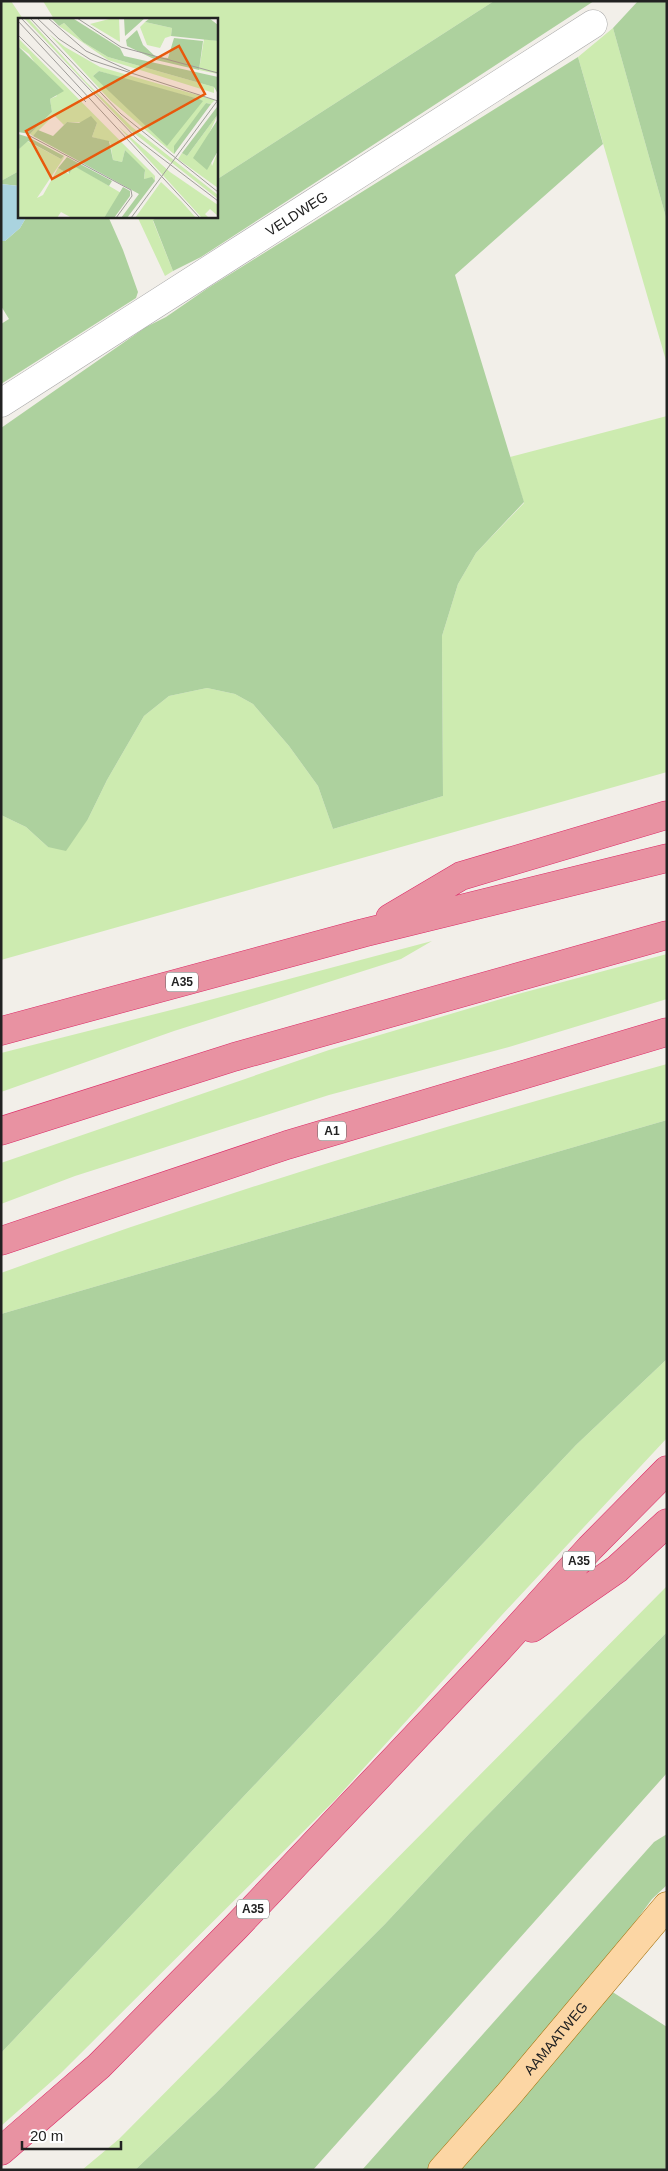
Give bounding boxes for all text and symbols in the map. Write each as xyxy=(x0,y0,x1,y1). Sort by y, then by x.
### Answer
inset map xyxy=(18,18,218,218)
street label: VELDWEG xyxy=(263,188,330,239)
road number: A35 xyxy=(166,972,198,992)
road number: A1 xyxy=(318,1122,346,1140)
road number: A35 xyxy=(563,1552,595,1570)
road number: A35 xyxy=(237,1900,269,1918)
street label: AAMAATWEG xyxy=(521,1999,591,2078)
scale bar xyxy=(22,2118,121,2150)
text: 20 m xyxy=(30,2127,63,2144)

